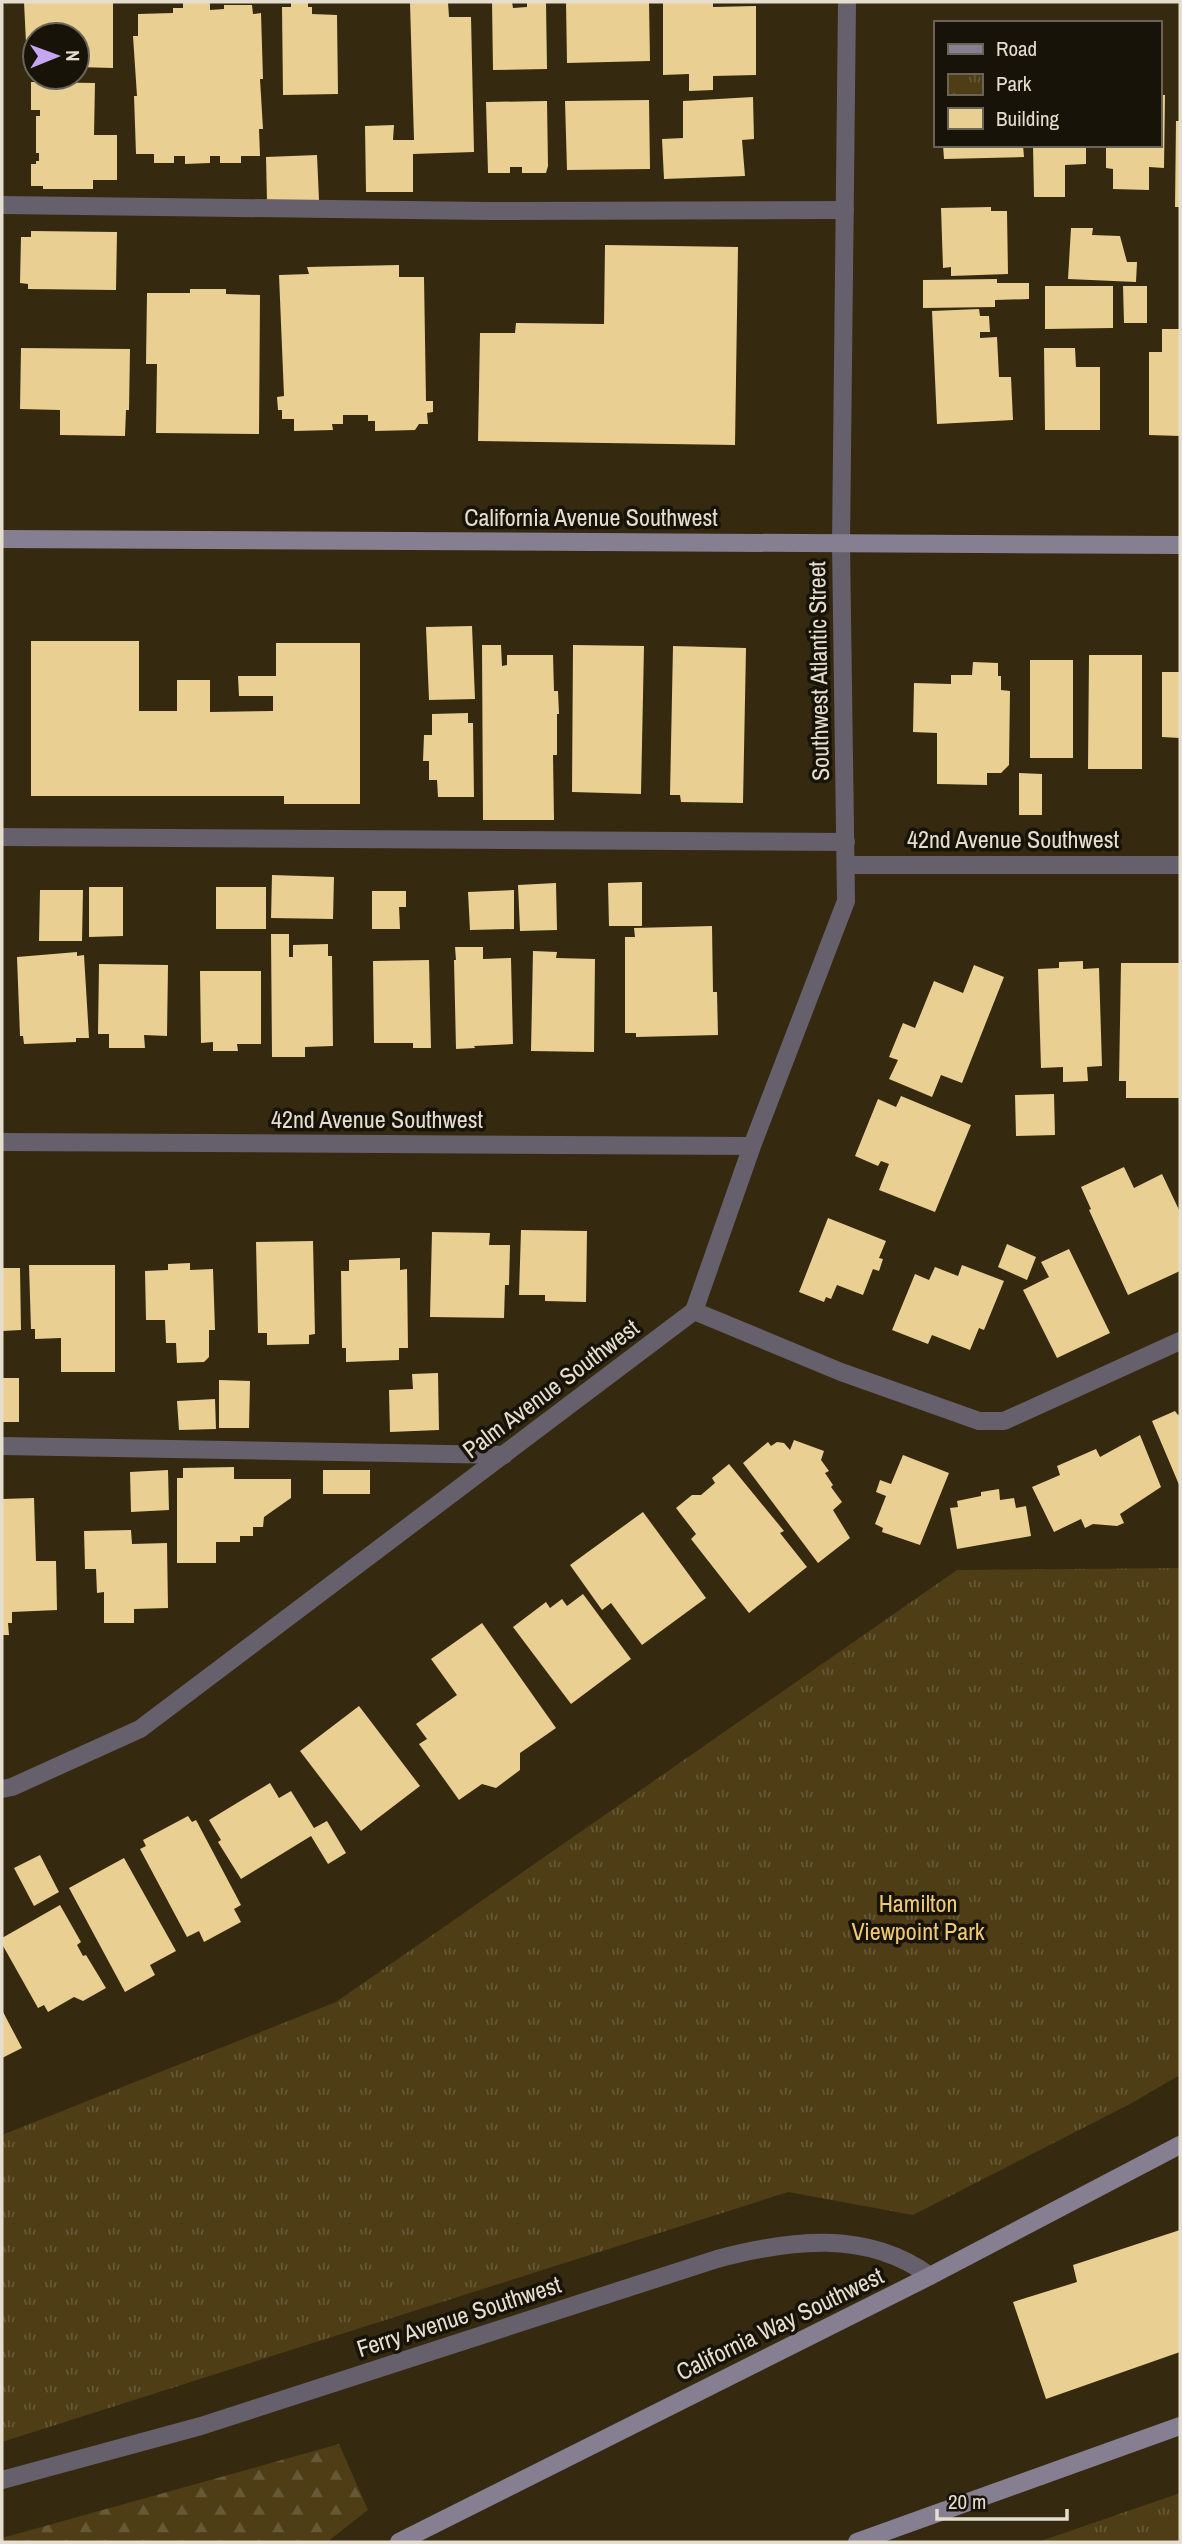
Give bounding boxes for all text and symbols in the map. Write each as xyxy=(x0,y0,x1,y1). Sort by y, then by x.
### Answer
north arrow xyxy=(21,21,91,91)
legend xyxy=(934,21,1161,147)
text: Road xyxy=(996,34,1037,63)
text: N xyxy=(60,50,86,62)
text: Park xyxy=(996,69,1032,98)
text: Building xyxy=(996,104,1060,133)
street label: California Avenue Southwest xyxy=(464,501,718,533)
street label: Southwest Atlantic Street xyxy=(800,560,836,781)
street label: 42nd Avenue Southwest xyxy=(907,823,1119,855)
street label: 42nd Avenue Southwest xyxy=(271,1103,483,1135)
street label: Palm Avenue Southwest xyxy=(456,1311,646,1465)
park label: Hamilton Viewpoint Park xyxy=(851,1887,985,1947)
street label: California Way Southwest xyxy=(671,2259,889,2387)
street label: Ferry Avenue Southwest xyxy=(352,2268,565,2364)
scale bar xyxy=(937,2478,1066,2522)
text: 20 m xyxy=(948,2487,986,2516)

